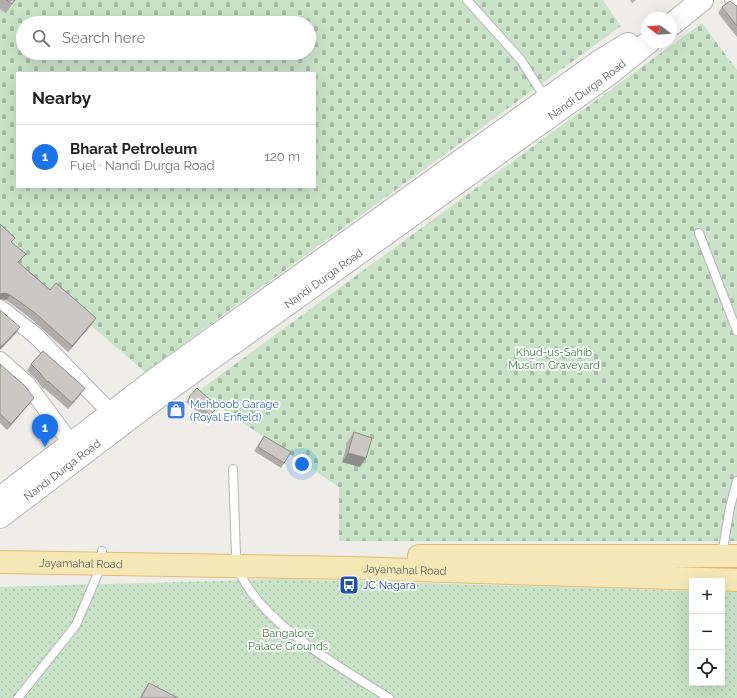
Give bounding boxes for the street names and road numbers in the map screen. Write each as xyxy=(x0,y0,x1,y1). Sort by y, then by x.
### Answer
street label: Nandi Durga Road xyxy=(546,57,629,123)
street label: Nandi Durga Road xyxy=(282,246,366,311)
street label: Nandi Durga Road xyxy=(21,437,104,504)
street label: Jayamahal Road xyxy=(39,557,123,571)
street label: Jayamahal Road xyxy=(363,562,447,578)

